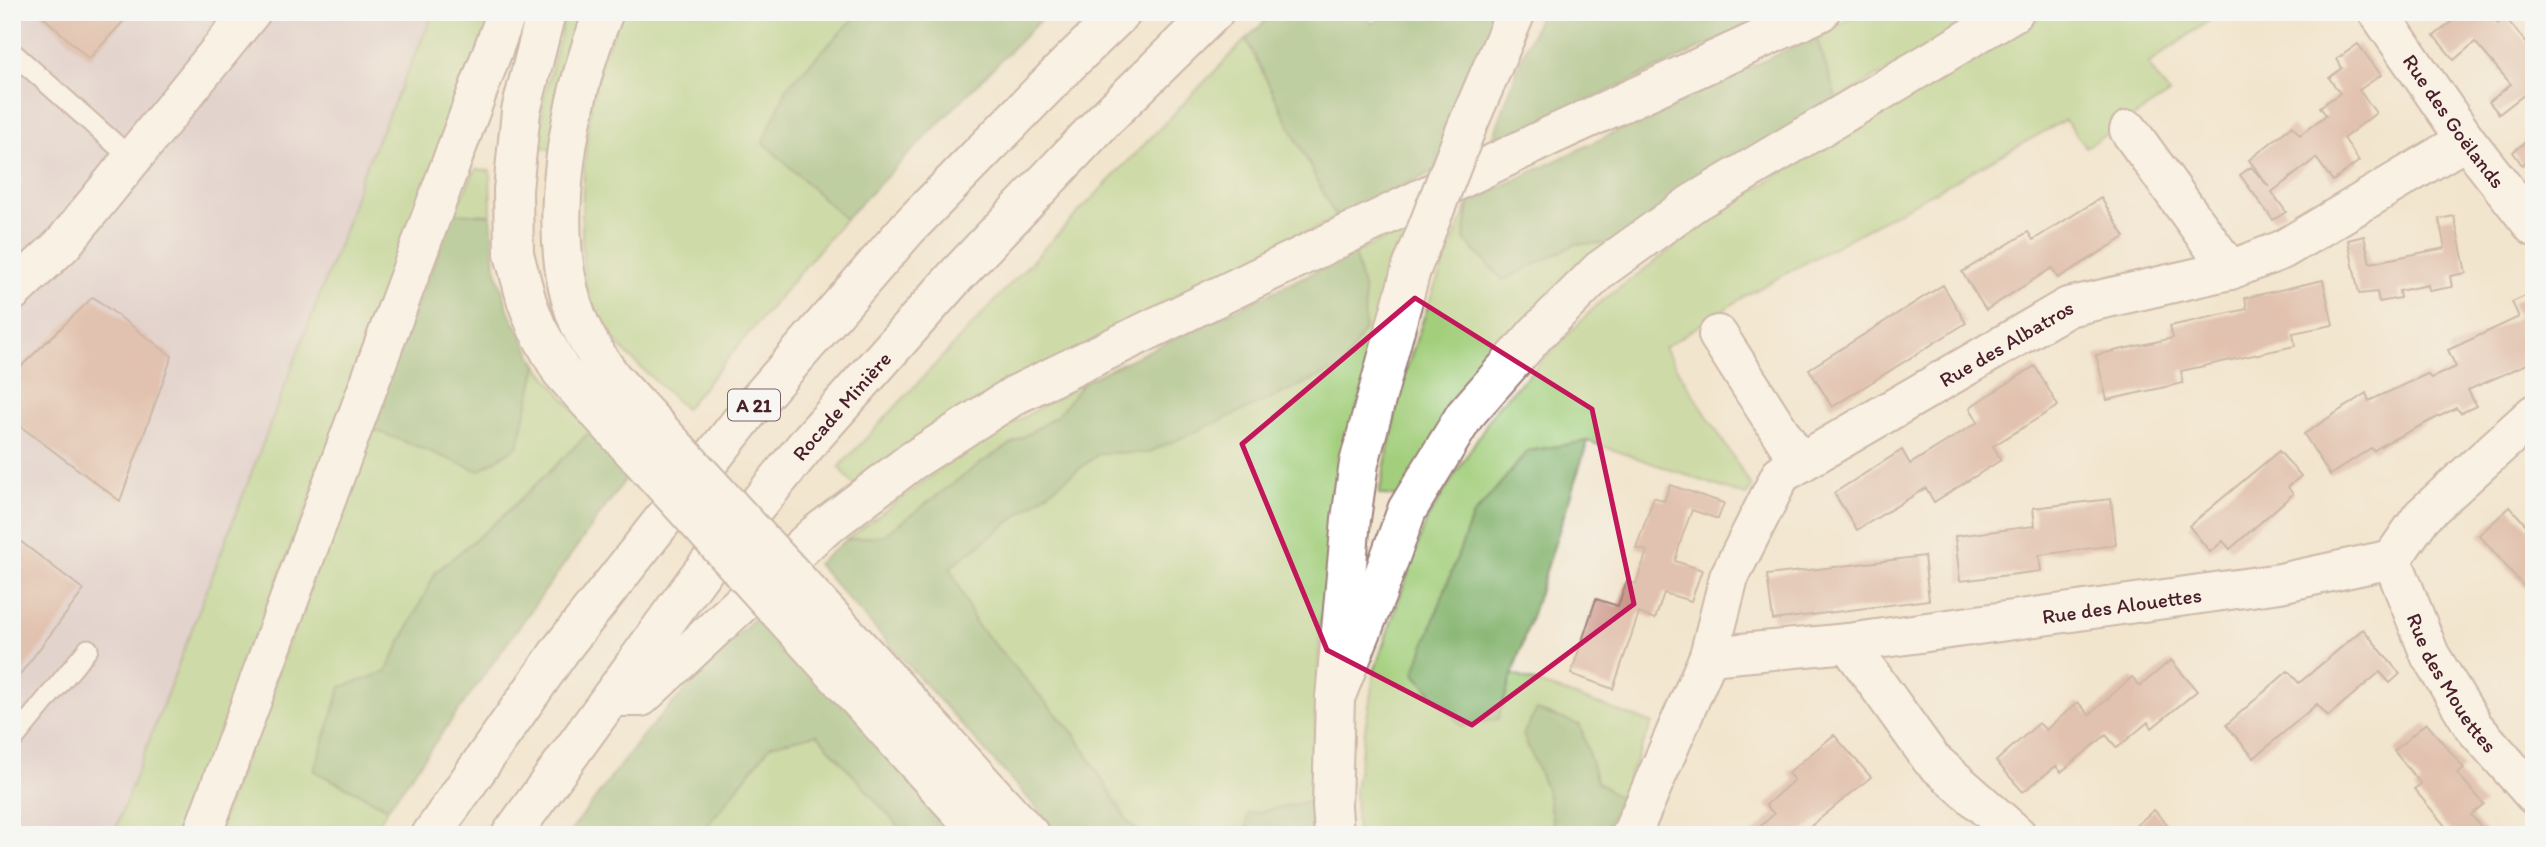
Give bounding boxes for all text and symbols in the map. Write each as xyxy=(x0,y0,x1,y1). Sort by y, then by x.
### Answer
street label: Rue des Goëlands xyxy=(2398,49,2511,193)
street label: Rue des Albatros xyxy=(1934,294,2076,392)
street label: Rocade Minière xyxy=(786,346,896,465)
road number: A 21 xyxy=(728,390,780,420)
street label: Rue des Alouettes xyxy=(2040,582,2203,628)
street label: Rue des Mouettes xyxy=(2402,609,2503,757)

